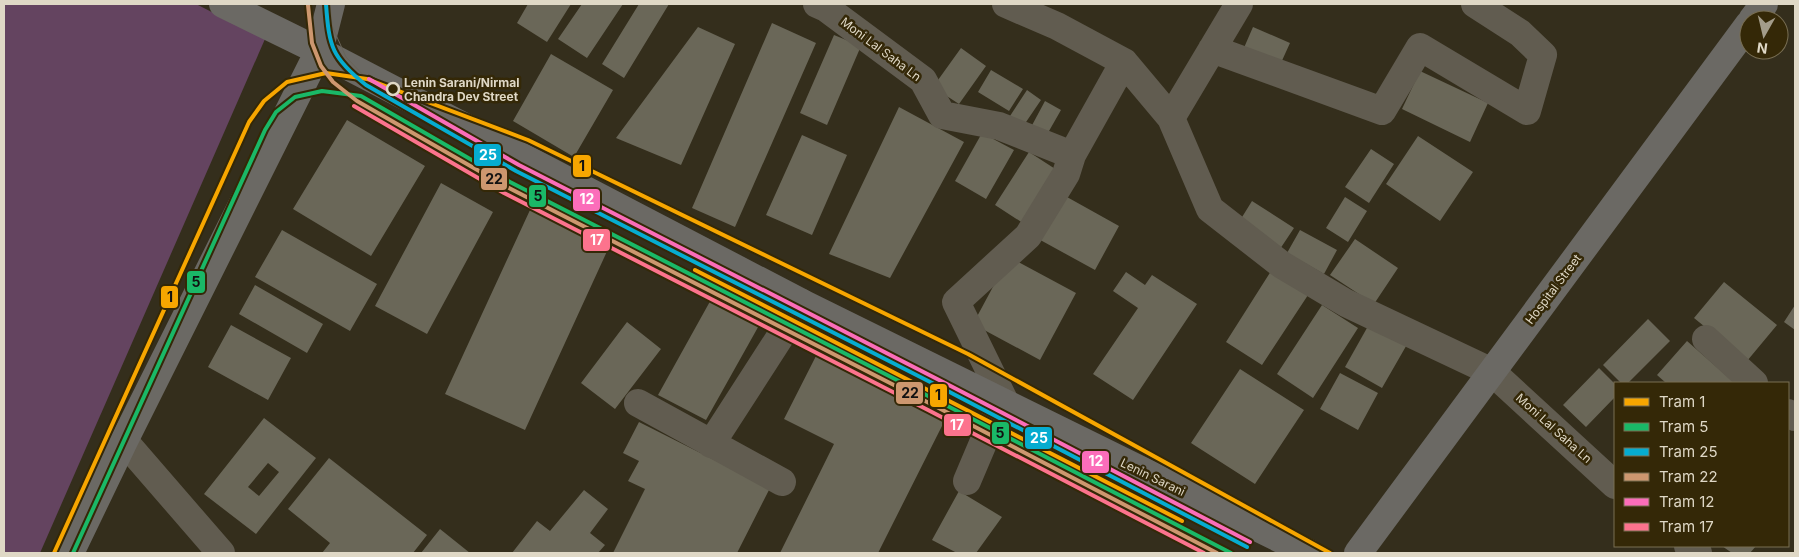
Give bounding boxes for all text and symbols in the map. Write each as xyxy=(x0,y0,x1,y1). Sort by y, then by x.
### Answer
north arrow xyxy=(1739,10,1789,60)
street label: Moni Lal Saha Ln xyxy=(838,14,924,84)
text: N xyxy=(1756,39,1769,58)
place label: Lenin Sarani/Nirmal Chandra Dev Street xyxy=(404,75,519,104)
marker: Lenin Sarani/Nirmal Chandra Dev Street xyxy=(386,82,400,96)
line badge: 25 xyxy=(473,143,502,167)
text: 25 xyxy=(479,146,497,163)
line badge: 1 xyxy=(572,154,592,178)
text: 1 xyxy=(579,157,585,174)
line badge: 22 xyxy=(480,167,508,191)
text: 22 xyxy=(485,170,503,187)
line badge: 5 xyxy=(528,184,547,208)
text: 5 xyxy=(534,187,543,204)
line badge: 12 xyxy=(572,188,601,212)
text: 12 xyxy=(580,190,595,207)
line badge: 17 xyxy=(582,228,611,252)
text: 17 xyxy=(590,231,604,248)
street label: Hospital Street xyxy=(1522,251,1584,327)
line badge: 5 xyxy=(186,270,206,294)
text: 5 xyxy=(192,273,201,290)
line badge: 1 xyxy=(160,285,179,309)
text: 1 xyxy=(167,288,173,305)
line badge: 22 xyxy=(895,381,924,405)
legend xyxy=(1614,382,1789,547)
line badge: 1 xyxy=(929,383,948,408)
text: 22 xyxy=(901,384,919,401)
text: 1 xyxy=(935,386,941,403)
street label: Moni Lal Saha Ln xyxy=(1513,390,1595,466)
text: Tram 1 xyxy=(1659,392,1705,411)
line badge: 17 xyxy=(943,413,972,437)
text: 17 xyxy=(950,416,964,433)
text: Tram 5 xyxy=(1659,417,1708,436)
line badge: 5 xyxy=(991,421,1010,445)
text: 5 xyxy=(996,424,1005,441)
line badge: 25 xyxy=(1024,426,1053,450)
text: 25 xyxy=(1030,429,1048,446)
text: Tram 25 xyxy=(1659,442,1718,461)
line badge: 12 xyxy=(1081,450,1110,474)
text: 12 xyxy=(1089,452,1104,469)
street label: Lenin Sarani xyxy=(1118,455,1188,499)
text: Tram 22 xyxy=(1659,467,1718,486)
text: Tram 12 xyxy=(1659,492,1715,511)
text: Tram 17 xyxy=(1659,517,1714,536)

